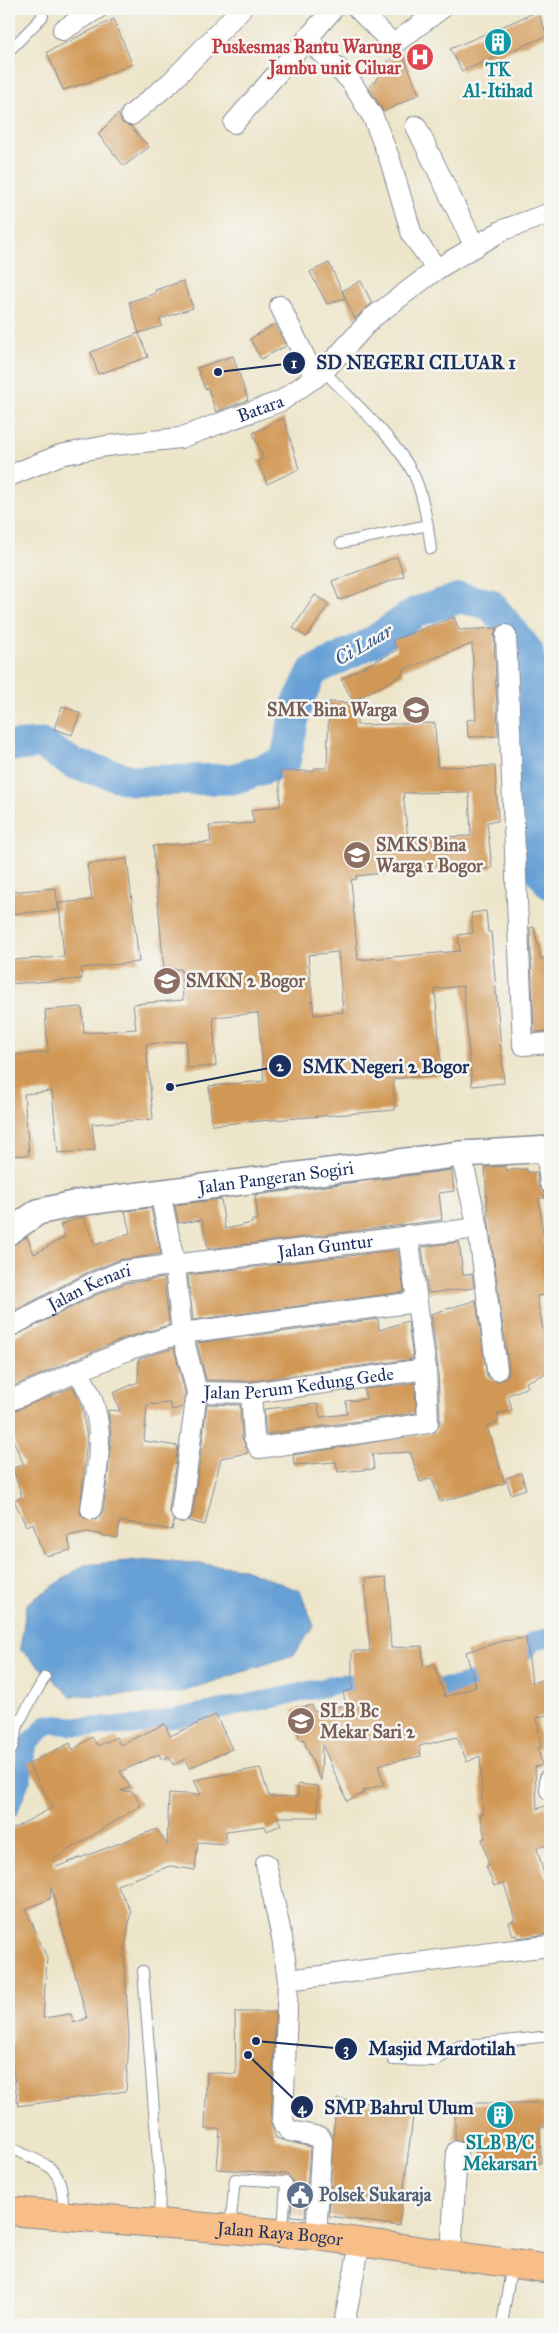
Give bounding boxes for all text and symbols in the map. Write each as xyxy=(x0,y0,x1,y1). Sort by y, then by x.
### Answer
building icon: TK Al-Itihad xyxy=(483,27,513,57)
place label: Puskesmas Bantu Warung Jambu unit Ciluar xyxy=(212,36,402,80)
hospital icon: Puskesmas Bantu Warung Jambu unit Ciluar xyxy=(405,42,435,72)
place label: TK Al-Itihad xyxy=(462,59,534,102)
callout: SD NEGERI CILUAR 1 xyxy=(282,346,526,380)
text: SD NEGERI CILUAR 1 xyxy=(316,351,516,374)
text: 1 xyxy=(291,354,297,372)
street label: Batara xyxy=(234,390,287,427)
water label: Ci Luar xyxy=(330,618,397,670)
school or university icon: SMK Bina Warga xyxy=(401,695,431,725)
place label: SMK Bina Warga xyxy=(267,699,397,722)
place label: SMKS Bina Warga 1 Bogor xyxy=(376,834,484,878)
school or university icon: SMKS Bina Warga 1 Bogor xyxy=(342,840,372,870)
school or university icon: SMKN 2 Bogor xyxy=(152,966,182,996)
place label: SMKN 2 Bogor xyxy=(186,970,306,993)
callout: SMK Negeri 2 Bogor xyxy=(267,1049,479,1083)
text: SMK Negeri 2 Bogor xyxy=(303,1055,470,1079)
text: 2 xyxy=(276,1057,284,1075)
street label: Jalan Pangeran Sogiri xyxy=(195,1157,355,1200)
street label: Jalan Guntur xyxy=(275,1230,374,1264)
street label: Jalan Kenari xyxy=(42,1259,132,1318)
street label: Jalan Perum Kedung Gede xyxy=(201,1363,395,1404)
place label: SLB Bc Mekar Sari 2 xyxy=(320,1700,416,1743)
school or university icon: SLB Bc Mekar Sari 2 xyxy=(286,1706,316,1736)
callout: Masjid Mardotilah xyxy=(334,2032,526,2066)
text: Masjid Mardotilah xyxy=(368,2037,516,2061)
text: 3 xyxy=(343,2040,349,2059)
callout: SMP Bahrul Ulum xyxy=(289,2090,483,2124)
text: SMP Bahrul Ulum xyxy=(324,2096,474,2119)
text: 4 xyxy=(298,2099,307,2118)
building icon: SLB B/C Mekarsari xyxy=(485,2100,515,2130)
place label: SLB B/C Mekarsari xyxy=(463,2132,538,2175)
public building icon: Polsek Sukaraja xyxy=(285,2180,315,2210)
place label: Polsek Sukaraja xyxy=(319,2184,432,2207)
street label: Jalan Raya Bogor xyxy=(214,2217,344,2251)

